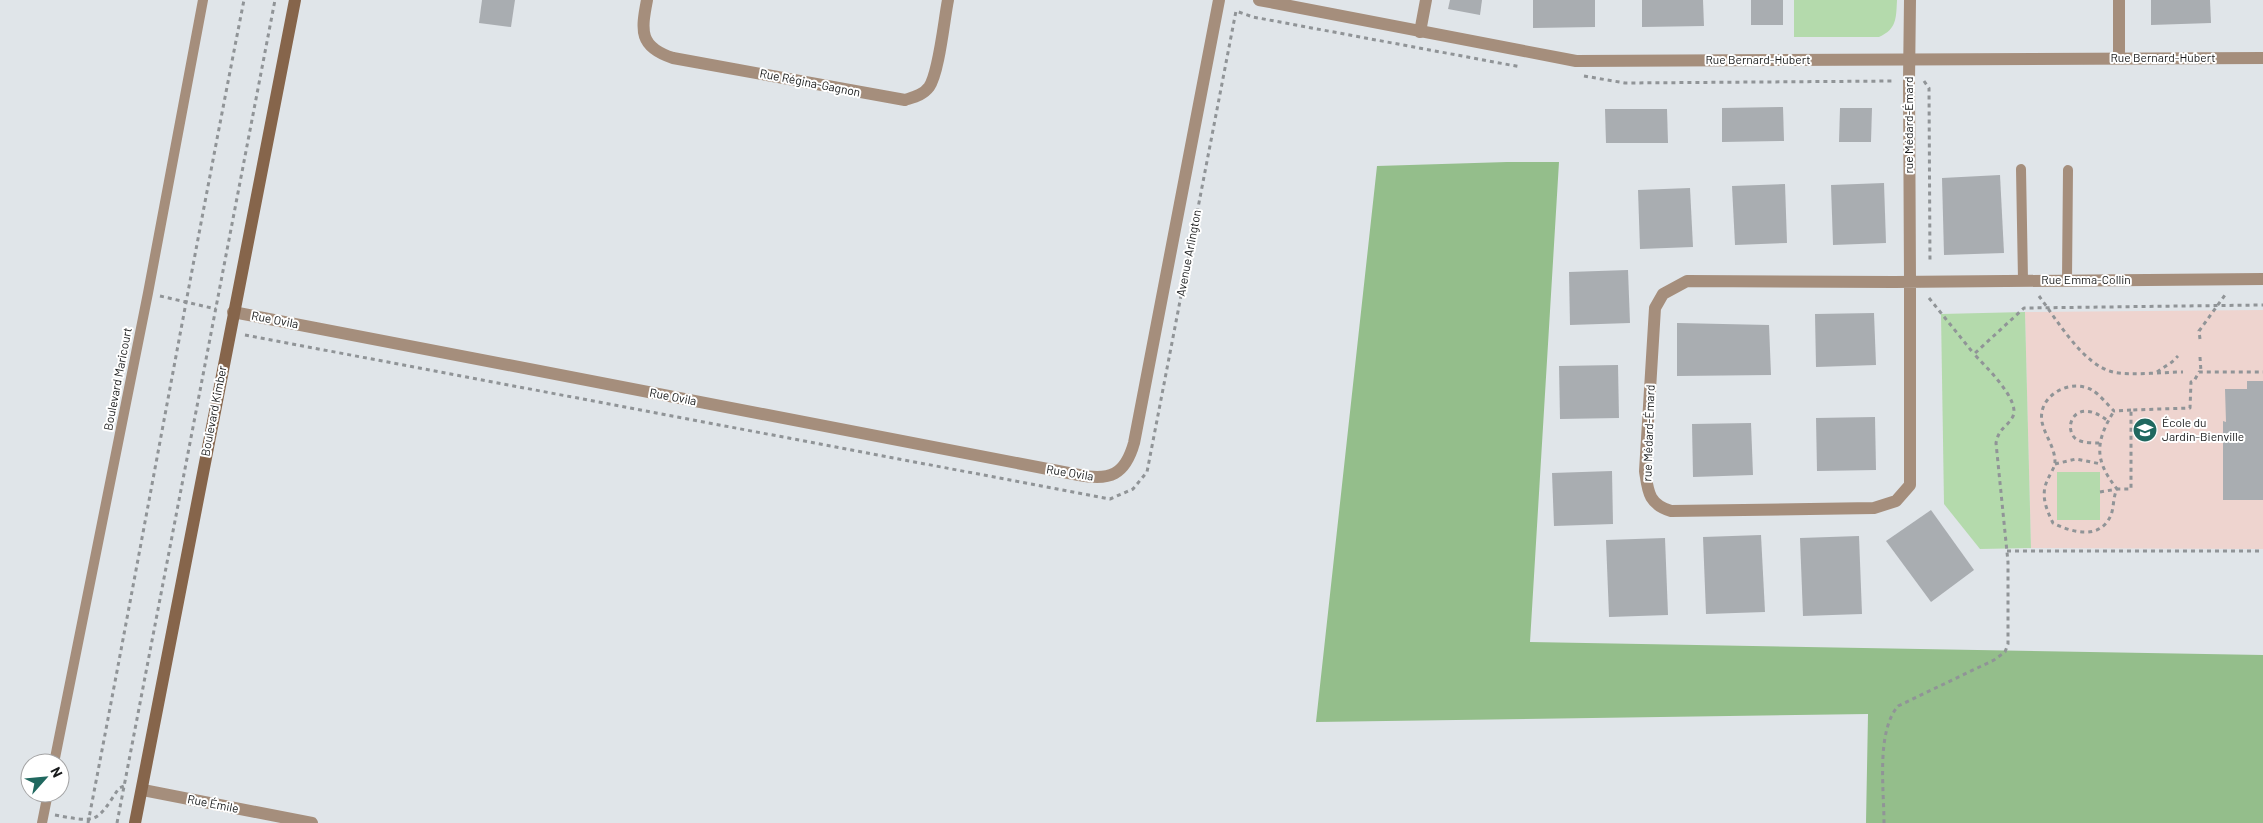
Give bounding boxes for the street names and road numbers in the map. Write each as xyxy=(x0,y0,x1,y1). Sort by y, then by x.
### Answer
street label: Rue Bernard-Hubert xyxy=(2110,50,2216,64)
street label: Rue Bernard-Hubert xyxy=(1705,52,1811,66)
street label: Rue Régina-Gagnon xyxy=(759,65,862,99)
street label: rue Médard-Émard xyxy=(1901,76,1915,174)
street label: Avenue Arlington xyxy=(1173,208,1203,297)
street label: Rue Emma-Collin xyxy=(2041,272,2131,286)
street label: Rue Ovila xyxy=(250,308,300,330)
street label: Boulevard Maricourt xyxy=(100,326,134,432)
street label: Boulevard Kimber xyxy=(197,364,229,457)
street label: rue Médard-Émard xyxy=(1639,384,1657,482)
street label: Rue Ovila xyxy=(648,385,698,407)
street label: Rue Ovila xyxy=(1046,461,1095,483)
street label: Rue Émile xyxy=(186,791,240,815)

